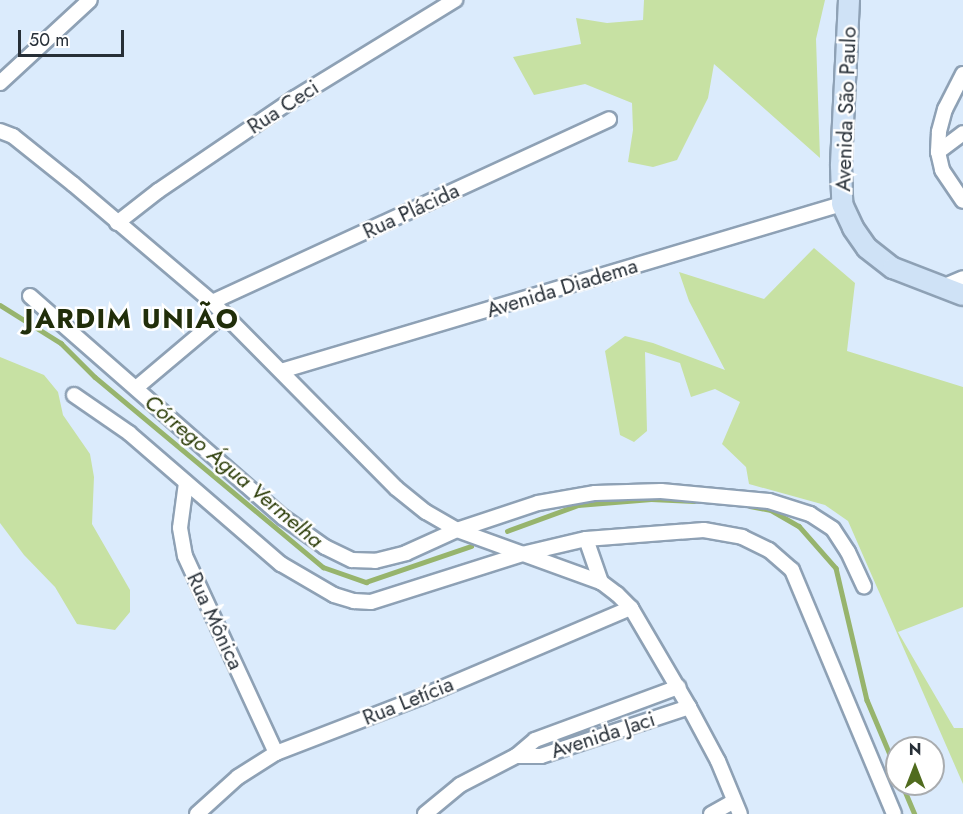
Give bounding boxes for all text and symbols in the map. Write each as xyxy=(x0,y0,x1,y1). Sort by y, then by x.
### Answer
scale bar xyxy=(21,18,128,56)
street label: Avenida São Paulo xyxy=(831,26,861,192)
text: 50 m xyxy=(29,27,69,53)
street label: Rua Ceci xyxy=(243,75,323,139)
street label: Rua Plácida xyxy=(359,178,463,244)
street label: Avenida Diadema xyxy=(483,253,641,323)
district label: JARDIM UNIÃO xyxy=(24,303,240,335)
water label: Córrego Água Vermelha xyxy=(139,389,329,553)
street label: Rua Mônica xyxy=(182,568,248,674)
street label: Rua Letícia xyxy=(359,671,457,731)
street label: Avenida Jaci xyxy=(548,706,658,764)
north arrow xyxy=(885,736,945,796)
text: N xyxy=(909,738,921,761)

